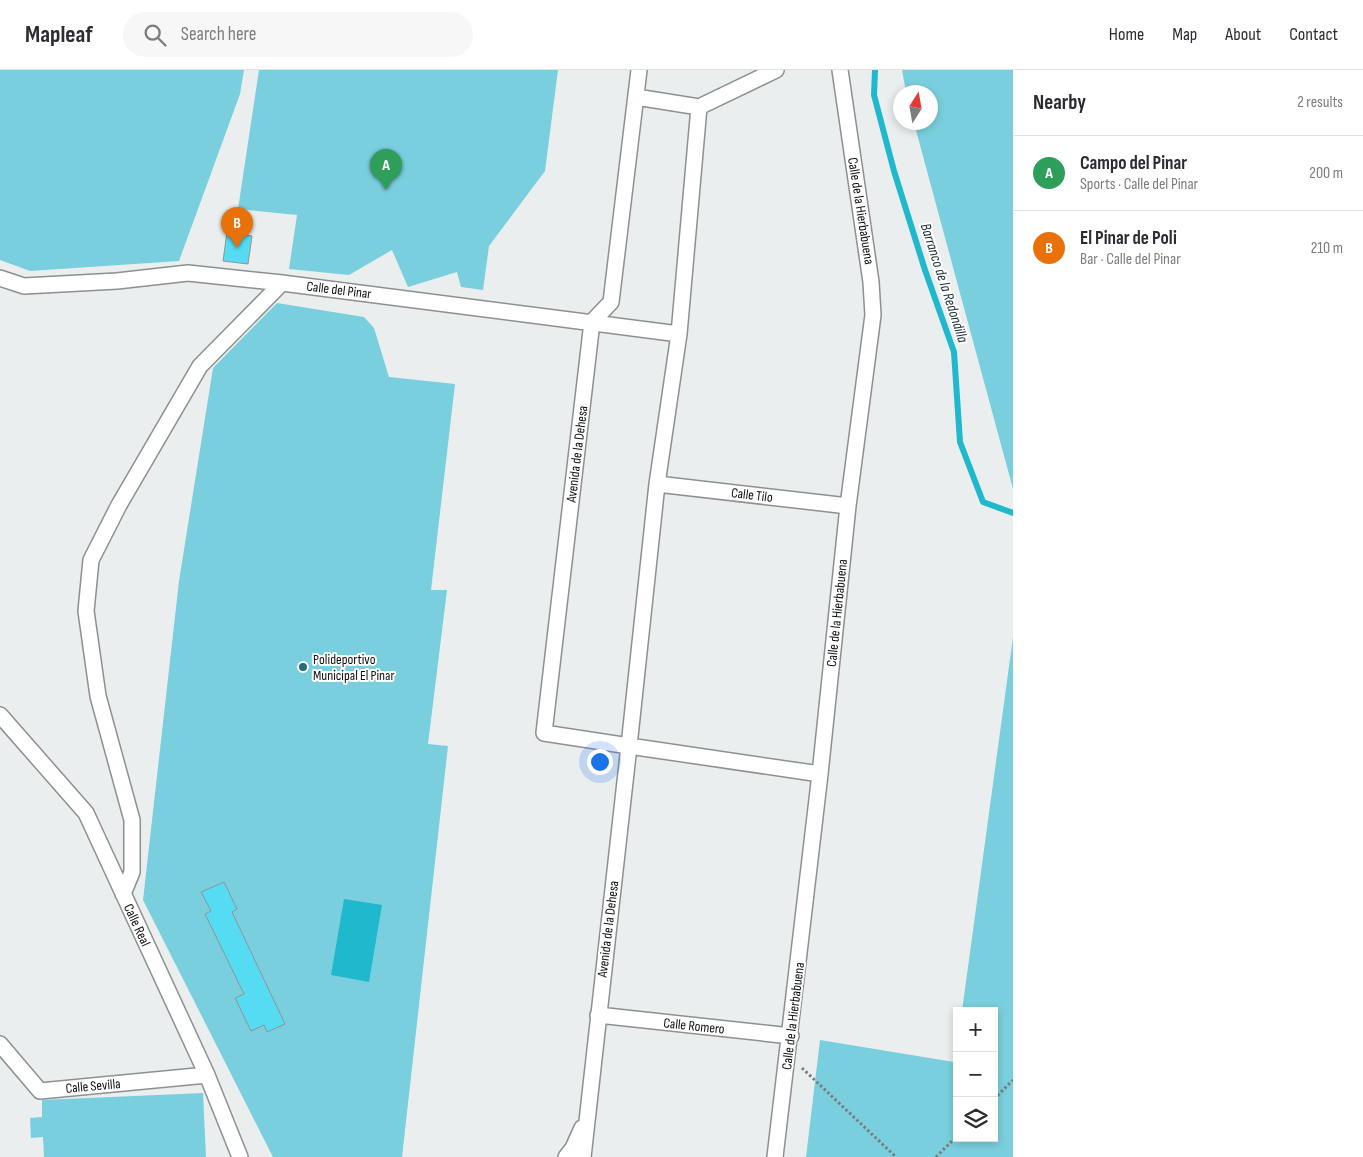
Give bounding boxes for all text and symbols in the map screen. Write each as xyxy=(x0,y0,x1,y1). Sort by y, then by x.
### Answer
search box xyxy=(123,12,473,57)
text: Mapleaf xyxy=(25,20,93,49)
icon: search xyxy=(141,21,169,49)
text: Search here xyxy=(181,23,256,46)
text: Home xyxy=(1109,24,1144,45)
text: Map xyxy=(1172,24,1197,45)
text: About xyxy=(1225,24,1261,45)
text: Contact xyxy=(1289,24,1338,45)
north arrow xyxy=(893,85,938,130)
text: Nearby xyxy=(1033,90,1086,115)
text: 2 results xyxy=(1297,93,1343,112)
pin: A xyxy=(370,149,402,190)
text: Campo del Pinar xyxy=(1080,152,1187,175)
street label: Calle de la Hierbabuena xyxy=(844,156,878,266)
text: A xyxy=(1045,164,1053,183)
text: 200 m xyxy=(1309,164,1343,183)
text: Sports · Calle del Pinar xyxy=(1080,175,1198,194)
pin: B xyxy=(221,207,253,248)
water label: Barranco de la Redondilla xyxy=(916,221,972,345)
text: El Pinar de Poli xyxy=(1080,227,1177,250)
text: B xyxy=(1045,239,1053,258)
text: 210 m xyxy=(1311,239,1343,258)
text: Bar · Calle del Pinar xyxy=(1080,250,1181,269)
street label: Calle del Pinar xyxy=(306,278,372,302)
street label: Avenida de la Dehesa xyxy=(563,405,591,504)
street label: Calle Tilo xyxy=(730,484,774,506)
street label: Calle de la Hierbabuena xyxy=(823,558,851,668)
place label: Polideportivo Municipal El Pinar xyxy=(313,651,394,684)
marker: Polideportivo Municipal El Pinar xyxy=(297,661,309,673)
your location xyxy=(587,749,613,775)
street label: Avenida de la Dehesa xyxy=(594,880,622,979)
street label: Calle Real xyxy=(120,901,154,949)
street label: Calle de la Hierbabuena xyxy=(778,961,808,1071)
map controls xyxy=(953,1007,998,1142)
button: + xyxy=(953,1007,998,1052)
street label: Calle Romero xyxy=(663,1014,726,1038)
button: − xyxy=(953,1052,998,1097)
street label: Calle Sevilla xyxy=(65,1075,121,1097)
button: layers xyxy=(953,1097,998,1142)

